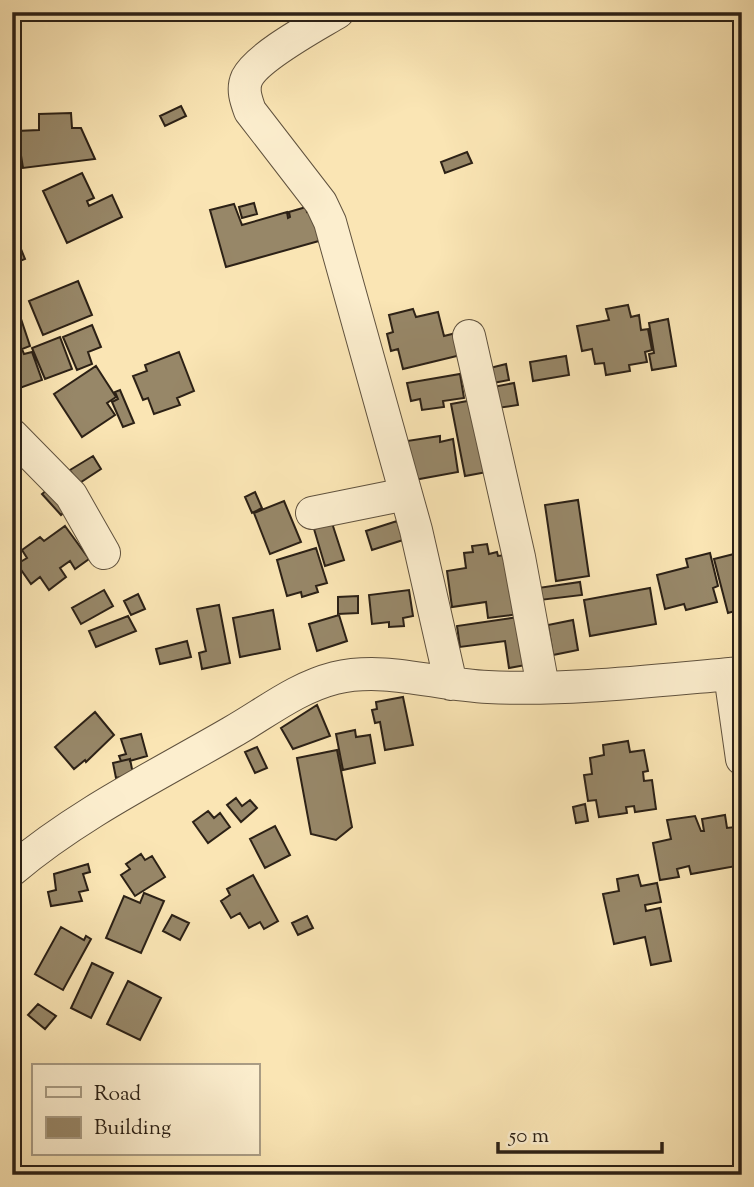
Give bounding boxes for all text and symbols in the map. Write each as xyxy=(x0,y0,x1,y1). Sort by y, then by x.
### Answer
legend xyxy=(32,1064,259,1156)
text: Road xyxy=(94,1080,141,1110)
scale bar xyxy=(498,1110,663,1154)
text: Building xyxy=(94,1114,171,1144)
text: 50 m xyxy=(508,1122,549,1152)

